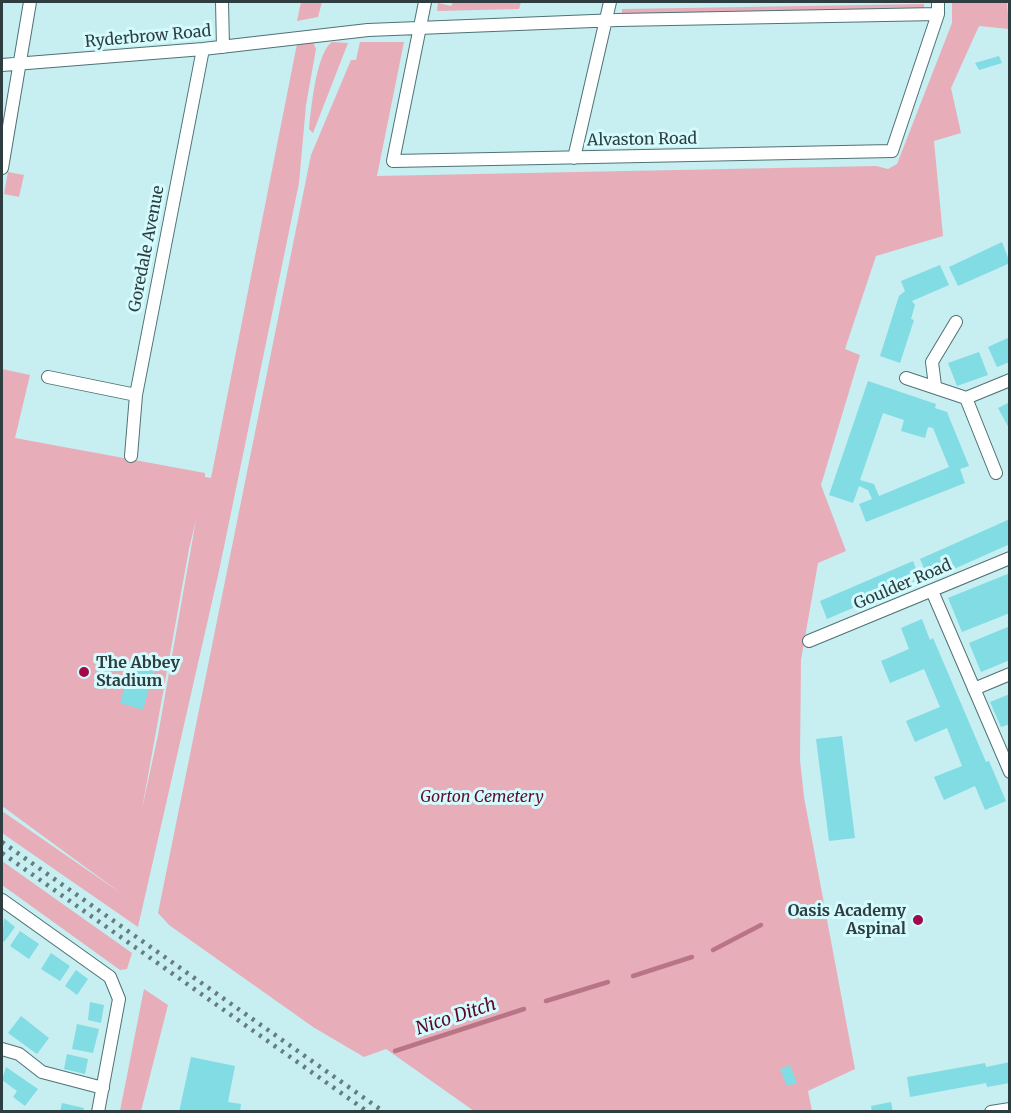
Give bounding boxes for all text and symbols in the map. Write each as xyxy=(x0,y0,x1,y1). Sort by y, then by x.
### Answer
street label: Ryderbrow Road xyxy=(84,22,212,52)
street label: Alvaston Road xyxy=(587,129,697,151)
street label: Goredale Avenue xyxy=(125,184,169,314)
street label: Goulder Road xyxy=(851,556,955,614)
place label: The Abbey Stadium xyxy=(96,653,180,691)
marker: The Abbey Stadium xyxy=(77,665,91,679)
park label: Gorton Cemetery xyxy=(420,787,544,807)
place label: Oasis Academy Aspinal xyxy=(788,901,906,939)
marker: Oasis Academy Aspinal xyxy=(911,913,925,927)
water label: Nico Ditch xyxy=(413,994,499,1040)

